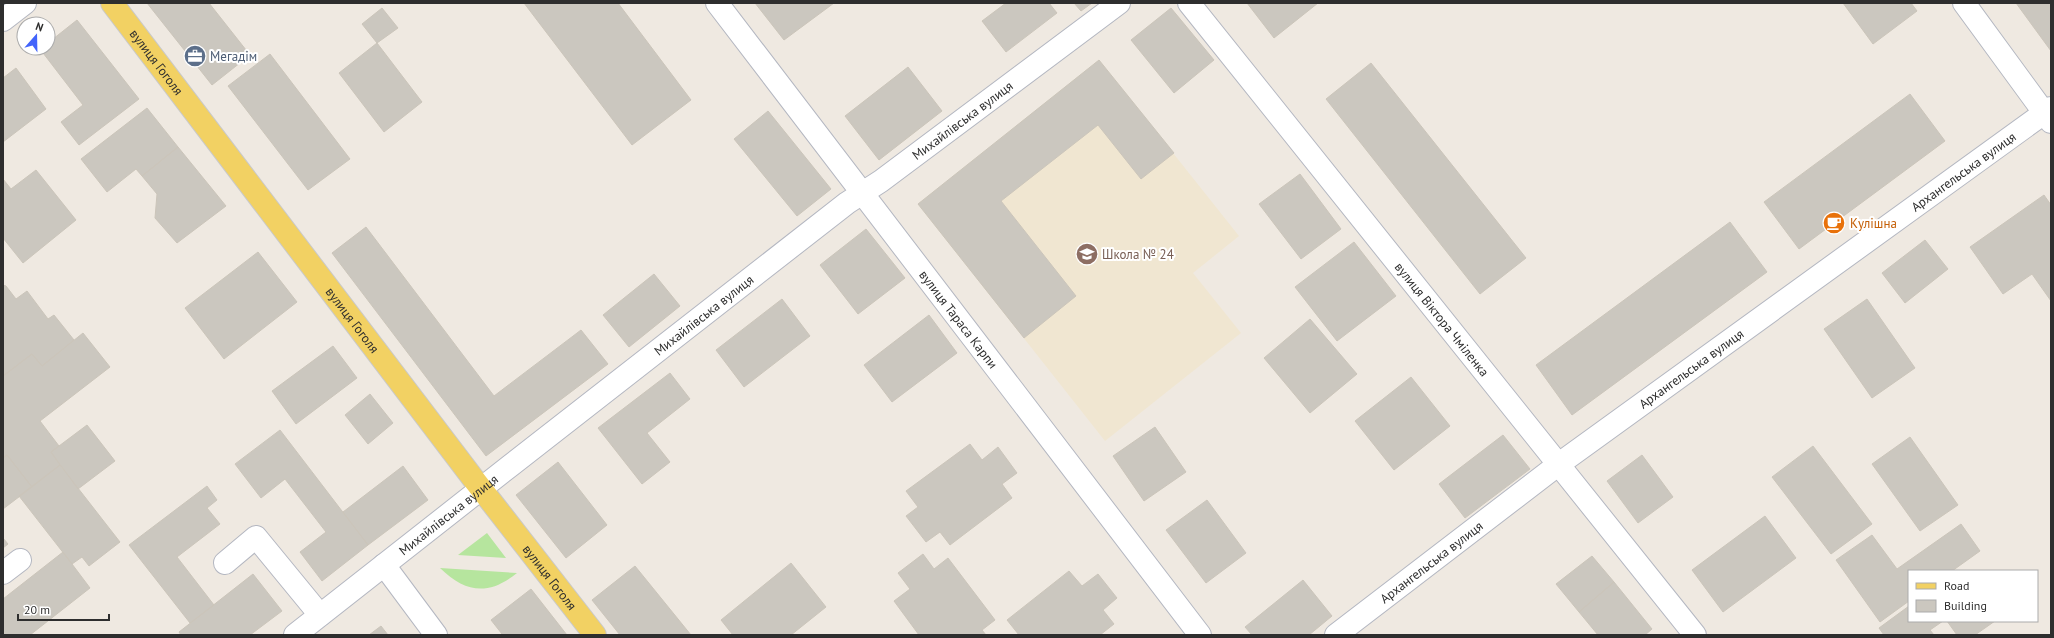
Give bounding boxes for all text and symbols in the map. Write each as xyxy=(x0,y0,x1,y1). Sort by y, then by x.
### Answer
north arrow xyxy=(16,16,56,56)
text: N xyxy=(34,19,45,34)
street label: вулиця Гоголя xyxy=(126,26,187,98)
office icon: Мегадім xyxy=(182,43,208,69)
place label: Мегадім xyxy=(210,48,257,65)
street label: Михайлівська вулиця xyxy=(909,77,1016,163)
street label: Архангельська вулиця xyxy=(1907,128,2019,215)
cafe icon: Кулішна xyxy=(1821,210,1847,236)
place label: Кулішна xyxy=(1850,215,1897,232)
school or university icon: Школа № 24 xyxy=(1074,241,1100,267)
place label: Школа № 24 xyxy=(1102,246,1174,263)
street label: вулиця Віктора Чміленка xyxy=(1391,259,1493,380)
street label: вулиця Тараса Карпи xyxy=(916,267,1002,372)
street label: Михайлівська вулиця xyxy=(650,271,757,359)
street label: вулиця Гоголя xyxy=(322,284,383,356)
street label: Архангельська вулиця xyxy=(1635,325,1747,412)
street label: Михайлівська вулиця xyxy=(395,470,501,559)
street label: Архангельська вулиця xyxy=(1376,517,1486,607)
street label: вулиця Гоголя xyxy=(519,541,581,613)
legend xyxy=(1908,570,2038,622)
text: Road xyxy=(1944,578,1969,593)
scale bar xyxy=(18,596,109,622)
text: Building xyxy=(1944,598,1987,613)
text: 20 m xyxy=(24,602,50,617)

